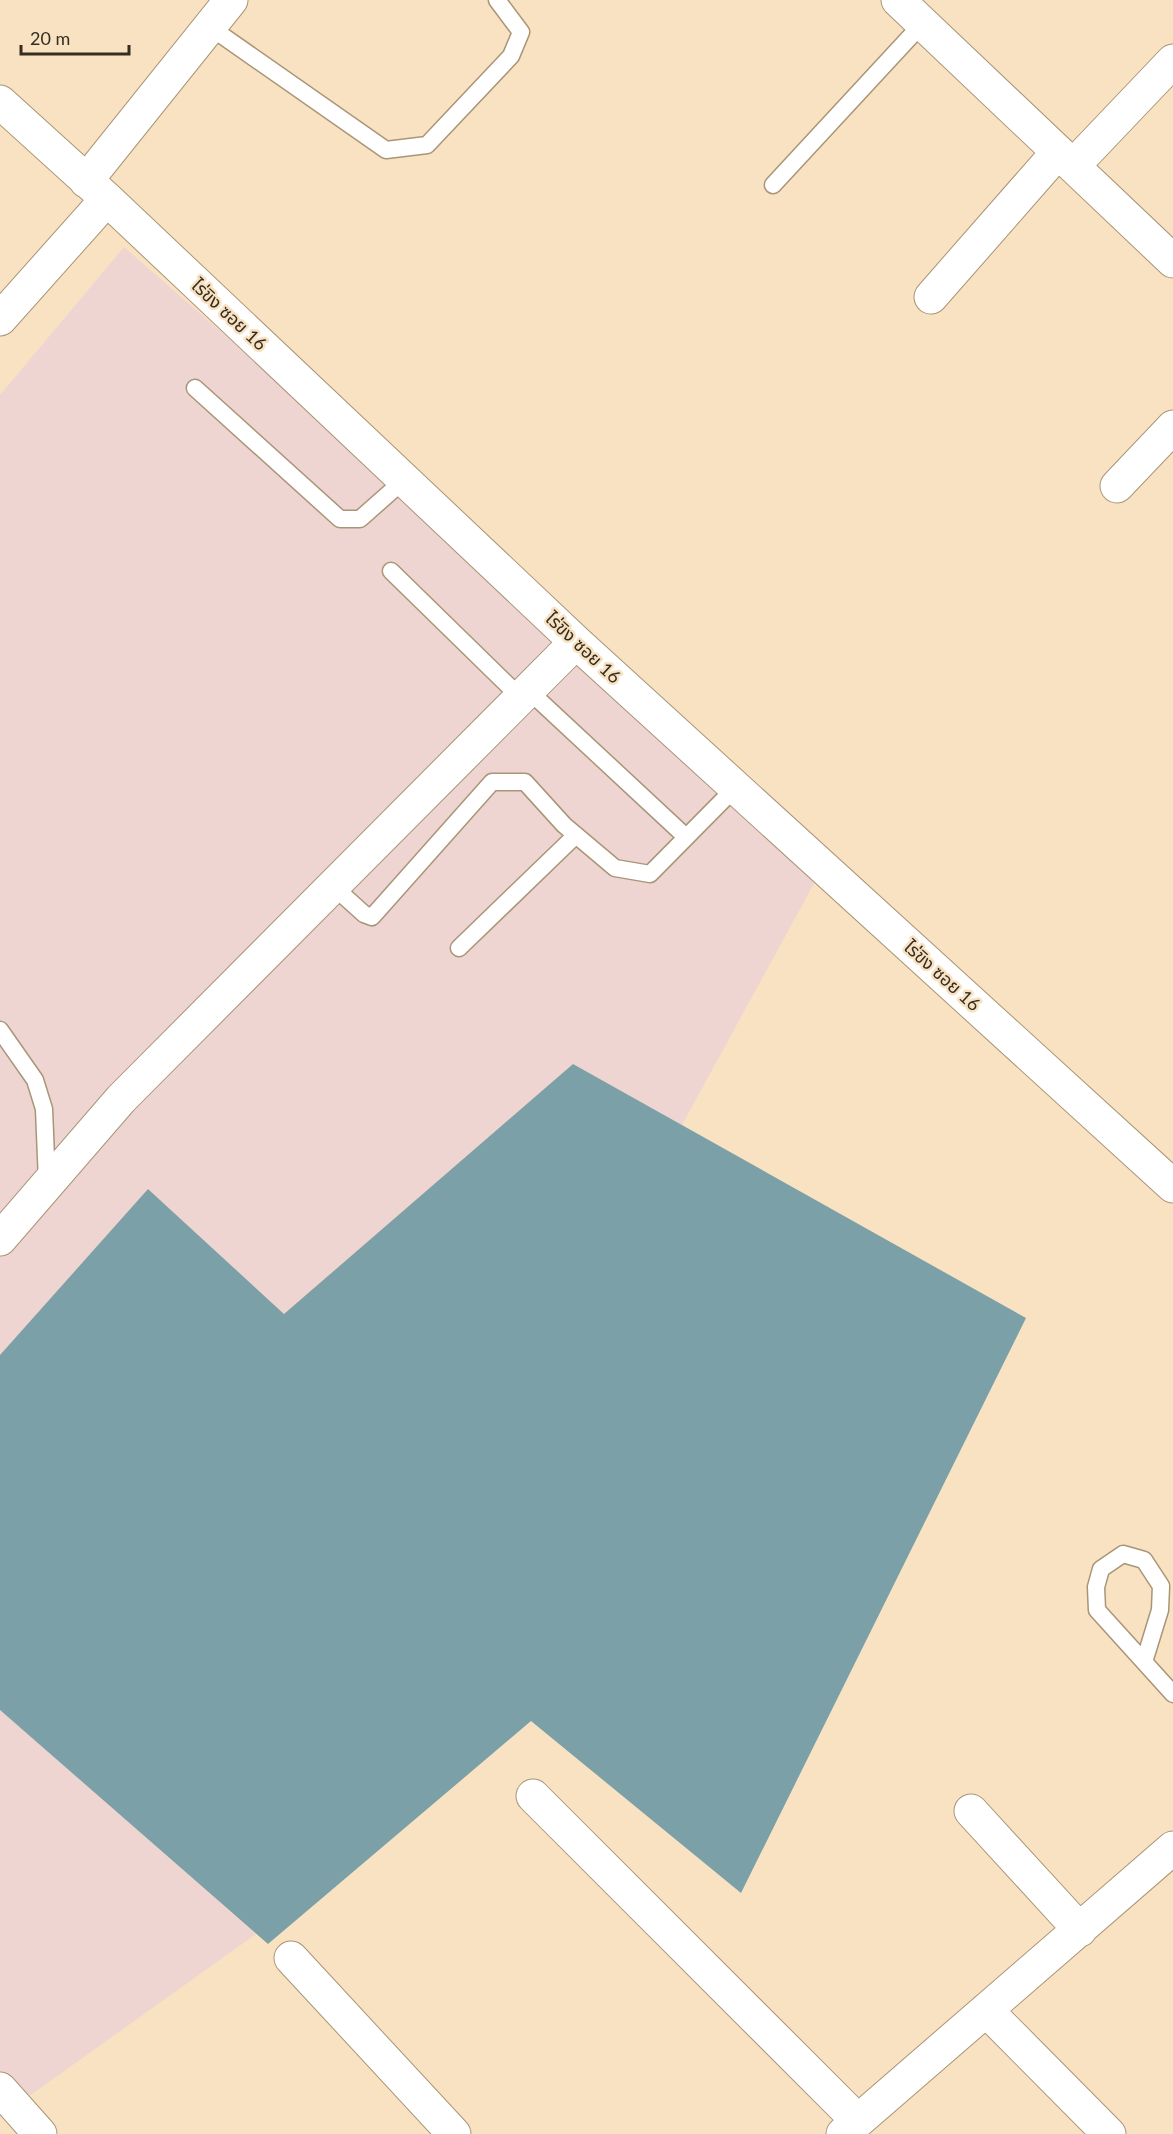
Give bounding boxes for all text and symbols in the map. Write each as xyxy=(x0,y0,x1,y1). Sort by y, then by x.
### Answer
scale bar xyxy=(21,18,129,56)
text: 20 m xyxy=(30,27,70,49)
street label: ไร่ขิง ซอย 16 xyxy=(187,273,272,355)
street label: ไร่ขิง ซอย 16 xyxy=(541,606,626,688)
street label: ไร่ขิง ซอย 16 xyxy=(899,935,985,1015)

